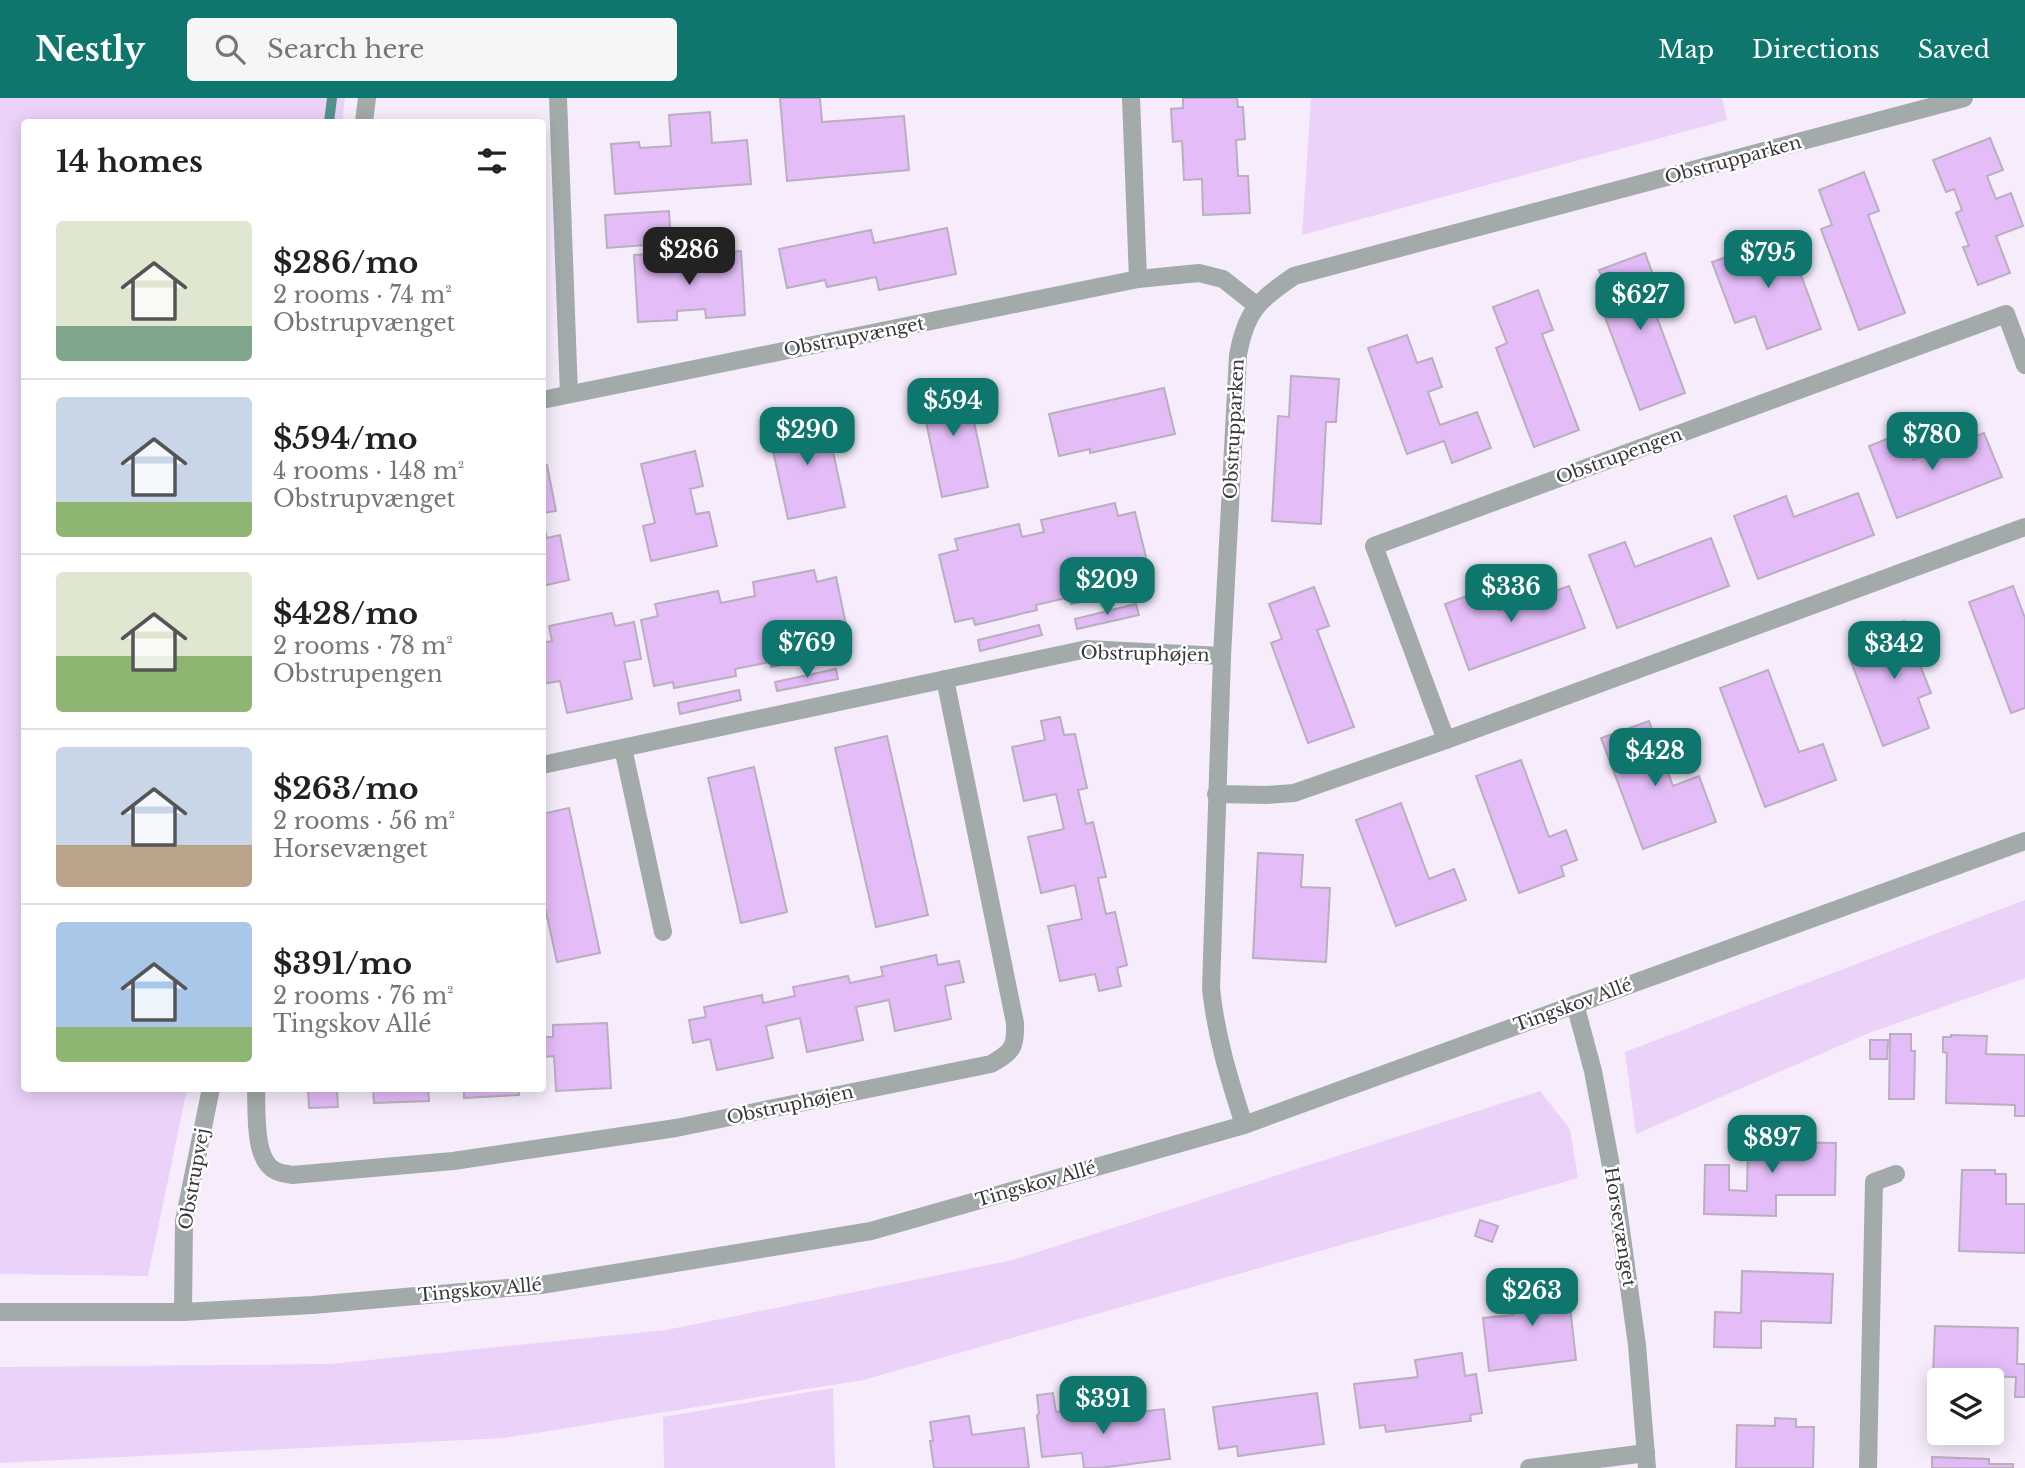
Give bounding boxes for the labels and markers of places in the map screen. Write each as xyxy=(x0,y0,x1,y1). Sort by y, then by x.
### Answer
pin: $286 xyxy=(648,228,730,287)
pin: $795 xyxy=(1727,230,1809,290)
pin: $627 xyxy=(1599,272,1681,332)
pin: $594 xyxy=(912,378,994,438)
pin: $290 xyxy=(766,408,848,467)
pin: $780 xyxy=(1891,412,1973,472)
pin: $209 xyxy=(1066,558,1148,617)
pin: $336 xyxy=(1470,564,1552,624)
pin: $769 xyxy=(766,620,848,680)
pin: $342 xyxy=(1853,622,1935,681)
pin: $428 xyxy=(1614,728,1696,788)
pin: $897 xyxy=(1731,1116,1813,1175)
pin: $263 xyxy=(1491,1268,1573,1328)
pin: $391 xyxy=(1062,1376,1144,1436)

